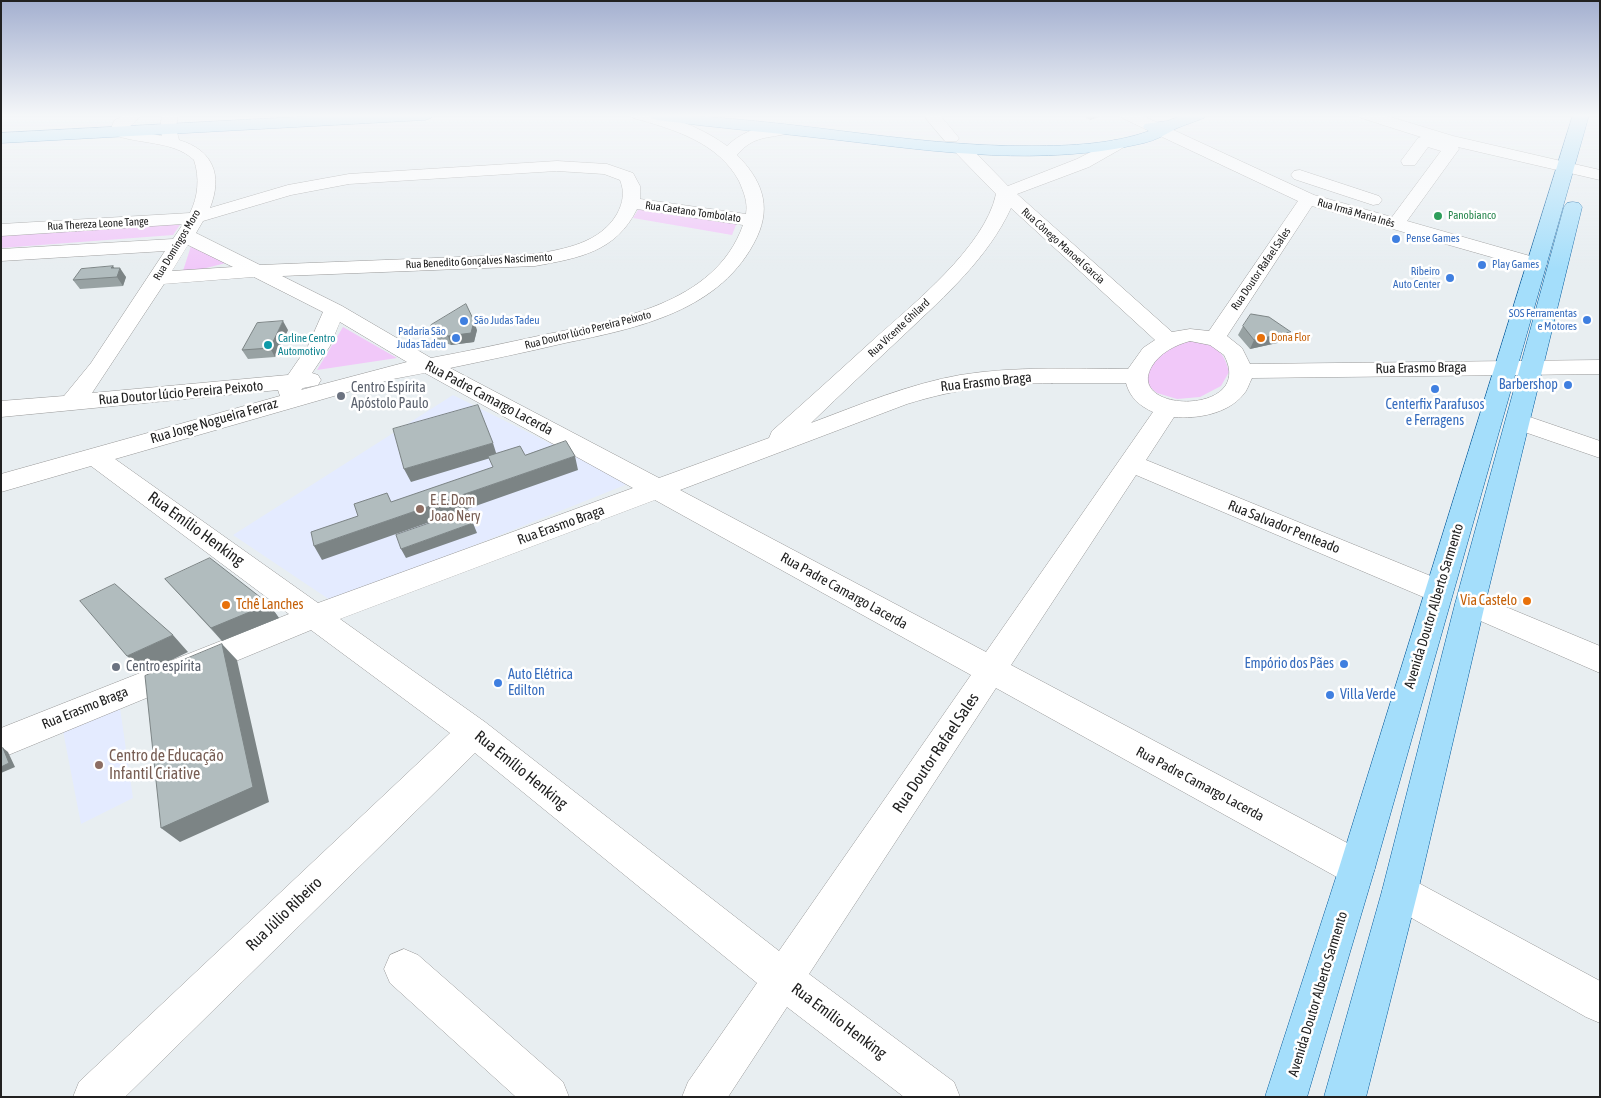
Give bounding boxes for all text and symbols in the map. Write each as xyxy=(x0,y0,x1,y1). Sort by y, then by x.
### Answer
street label: Rua Irmã Maria Inês xyxy=(1316,196,1396,230)
street label: Rua Caetano Tombolato xyxy=(644,199,742,225)
street label: Rua Cônego Manoel Garcia xyxy=(1019,205,1107,287)
street label: Rua Domingos Moro xyxy=(151,207,203,283)
place label: Panobianco xyxy=(1448,209,1496,223)
marker: Panobianco xyxy=(1432,210,1444,222)
street label: Rua Thereza Leone Tange xyxy=(47,215,149,233)
street label: Rua Doutor Rafael Sales xyxy=(1229,225,1293,313)
place label: Pense Games xyxy=(1406,232,1460,246)
marker: Pense Games xyxy=(1390,233,1402,245)
street label: Rua Benedito Gonçalves Nascimento xyxy=(405,251,553,271)
place label: Play Games xyxy=(1492,258,1539,272)
marker: Play Games xyxy=(1476,259,1488,271)
place label: Ribeiro Auto Center xyxy=(1393,265,1440,291)
marker: Ribeiro Auto Center xyxy=(1444,272,1456,284)
street label: Rua Vicente Ghilard xyxy=(865,296,933,360)
place label: SOS Ferramentas e Motores xyxy=(1509,307,1577,333)
street label: Rua Doutor lúcio Pereira Peixoto xyxy=(523,308,653,352)
place label: São Judas Tadeu xyxy=(474,314,540,328)
marker: SOS Ferramentas e Motores xyxy=(1581,314,1593,326)
marker: São Judas Tadeu xyxy=(458,315,470,327)
place label: Padaria São Judas Tadeu xyxy=(397,325,446,351)
place label: Dona Flor xyxy=(1271,331,1310,345)
place label: Carline Centro Automotivo xyxy=(278,332,335,358)
marker: Padaria São Judas Tadeu xyxy=(450,332,462,344)
marker: Dona Flor xyxy=(1255,332,1267,344)
marker: Carline Centro Automotivo xyxy=(262,339,274,351)
street label: Rua Padre Camargo Lacerda xyxy=(422,357,556,439)
street label: Rua Erasmo Braga xyxy=(1375,359,1467,377)
street label: Rua Erasmo Braga xyxy=(940,369,1032,395)
street label: Rua Doutor lúcio Pereira Peixoto xyxy=(98,377,264,409)
place label: Barbershop xyxy=(1499,377,1558,393)
marker: Barbershop xyxy=(1562,379,1574,391)
place label: Centro Espírita Apóstolo Paulo xyxy=(351,380,429,412)
marker: Centerfix Parafusos e Ferragens xyxy=(1429,383,1441,395)
marker: Centro Espírita Apóstolo Paulo xyxy=(335,390,347,402)
street label: Rua Jorge Nogueira Ferraz xyxy=(148,395,280,447)
place label: Centerfix Parafusos e Ferragens xyxy=(1386,397,1484,430)
street label: Rua Emílio Henking xyxy=(144,488,248,570)
place label: E. E. Dom Joao Nery xyxy=(430,493,481,526)
street label: Rua Salvador Penteado xyxy=(1226,497,1342,557)
street label: Rua Erasmo Braga xyxy=(515,501,607,549)
marker: E. E. Dom Joao Nery xyxy=(414,503,426,515)
street label: Avenida Doutor Alberto Sarmento xyxy=(1401,521,1467,691)
street label: Rua Padre Camargo Lacerda xyxy=(778,549,910,633)
place label: Via Castelo xyxy=(1460,593,1517,609)
marker: Via Castelo xyxy=(1521,595,1533,607)
place label: Tchê Lanches xyxy=(236,597,304,613)
marker: Tchê Lanches xyxy=(220,599,232,611)
place label: Empório dos Pães xyxy=(1244,656,1334,672)
marker: Empório dos Pães xyxy=(1338,658,1350,670)
place label: Centro espírita xyxy=(126,659,201,675)
marker: Centro espírita xyxy=(110,661,122,673)
place label: Auto Elétrica Edilton xyxy=(508,667,573,700)
marker: Auto Elétrica Edilton xyxy=(492,677,504,689)
street label: Rua Erasmo Braga xyxy=(40,683,130,733)
place label: Villa Verde xyxy=(1340,687,1396,703)
street label: Rua Doutor Rafael Sales xyxy=(889,689,983,817)
marker: Villa Verde xyxy=(1324,689,1336,701)
street label: Rua Emílio Henking xyxy=(471,727,571,813)
street label: Rua Padre Camargo Lacerda xyxy=(1133,743,1267,825)
place label: Centro de Educação Infantil Criative xyxy=(109,746,224,784)
marker: Centro de Educação Infantil Criative xyxy=(93,759,105,771)
street label: Rua Júlio Ribeiro xyxy=(242,873,326,955)
street label: Avenida Doutor Alberto Sarmento xyxy=(1285,909,1351,1079)
street label: Rua Emílio Henking xyxy=(788,979,890,1063)

